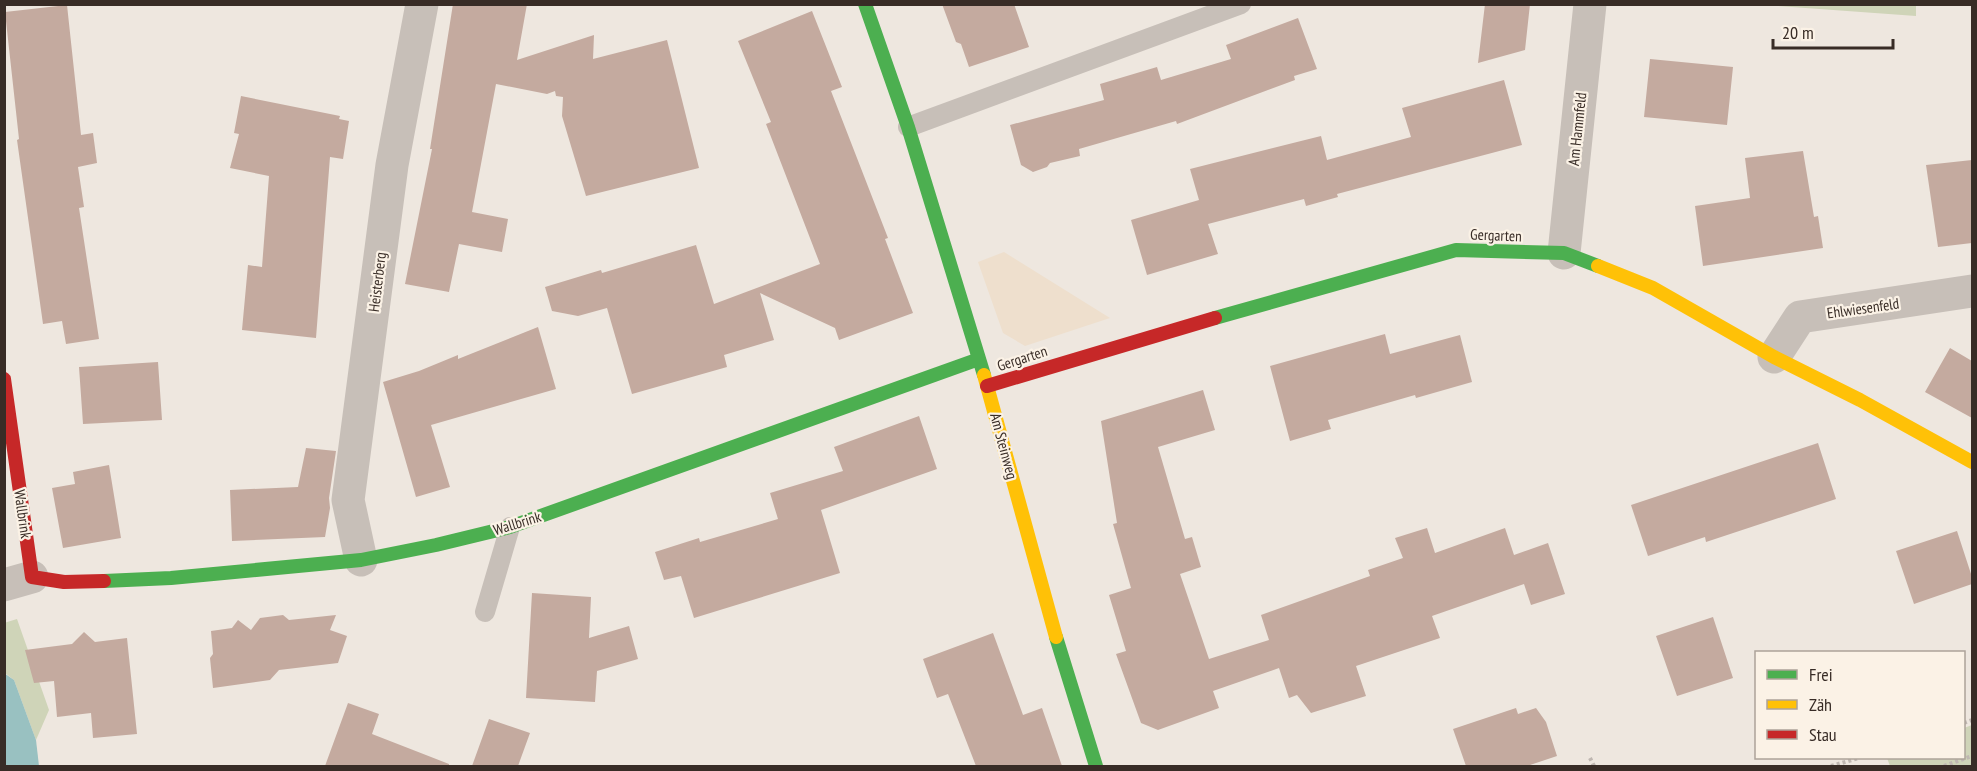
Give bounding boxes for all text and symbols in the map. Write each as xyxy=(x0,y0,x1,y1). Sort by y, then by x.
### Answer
scale bar xyxy=(1773,12,1893,50)
text: 20 m xyxy=(1782,21,1814,44)
street label: Am Hammfeld xyxy=(1564,91,1590,167)
street label: Gergarten xyxy=(1470,225,1522,245)
street label: Heisterberg xyxy=(364,251,390,313)
street label: Ehlwiesenfeld xyxy=(1826,294,1900,322)
street label: Gergarten xyxy=(995,341,1049,375)
street label: Am Steinweg xyxy=(986,411,1022,481)
street label: Wallbrink xyxy=(10,488,36,540)
street label: Wallbrink xyxy=(491,507,543,539)
legend xyxy=(1755,651,1965,759)
text: Frei xyxy=(1809,663,1833,686)
text: Zäh xyxy=(1809,693,1832,716)
text: Stau xyxy=(1809,723,1837,746)

